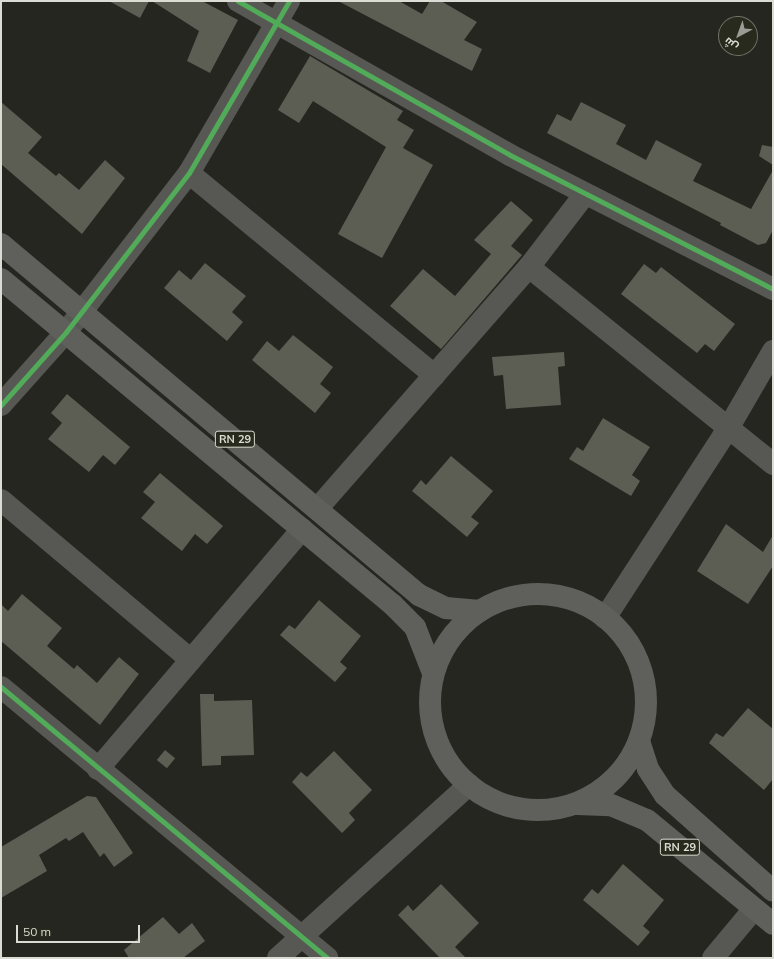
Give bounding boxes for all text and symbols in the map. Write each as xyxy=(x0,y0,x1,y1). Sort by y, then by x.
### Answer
north arrow xyxy=(718,16,758,56)
text: ش xyxy=(721,34,741,54)
road number: RN 29 xyxy=(214,430,256,448)
road number: RN 29 xyxy=(659,838,701,856)
scale bar xyxy=(18,917,142,943)
text: 50 m xyxy=(23,924,51,939)

